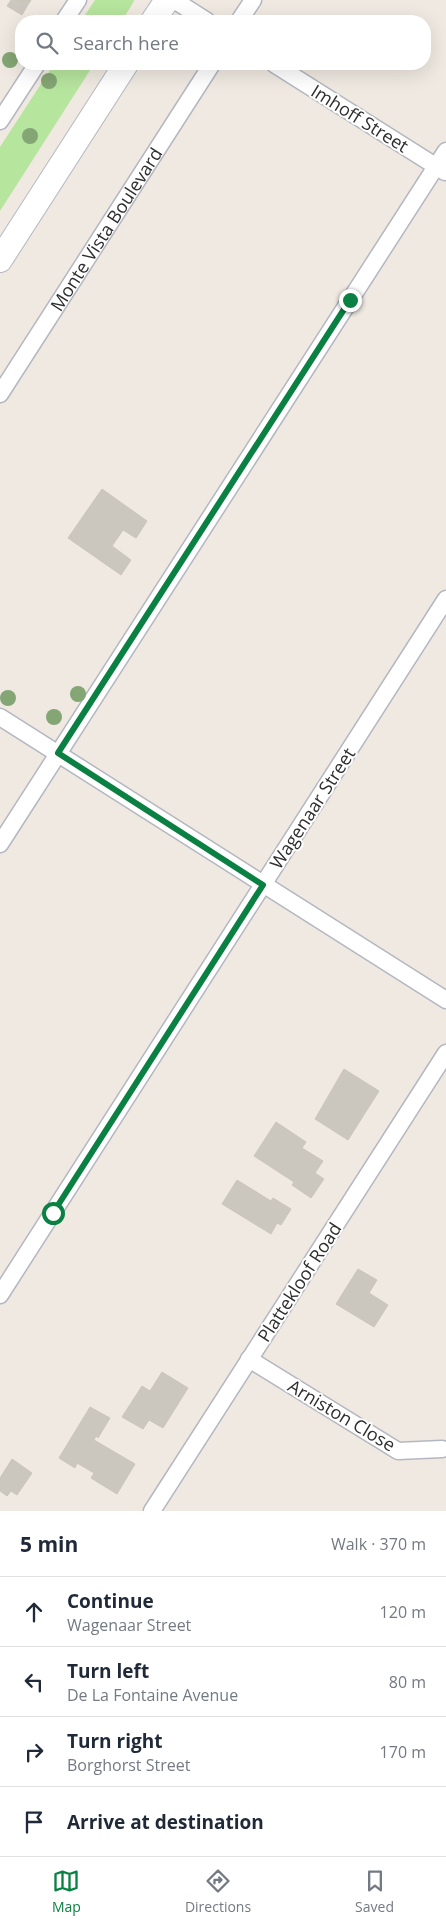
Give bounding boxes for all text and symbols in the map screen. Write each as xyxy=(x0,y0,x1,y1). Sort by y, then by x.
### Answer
search box xyxy=(15,15,431,70)
icon: search xyxy=(33,29,61,57)
text: Search here xyxy=(73,30,179,56)
street label: Imhoff Street xyxy=(307,79,413,157)
street label: Monte Vista Boulevard xyxy=(45,143,167,315)
route end xyxy=(339,289,362,312)
street label: Wagenaar Street xyxy=(264,743,360,873)
route start xyxy=(42,1202,65,1225)
street label: Plattekloof Road xyxy=(251,1218,347,1346)
street label: Arniston Close xyxy=(284,1373,400,1457)
text: 5 min xyxy=(20,1530,78,1558)
text: Walk · 370 m xyxy=(331,1533,426,1555)
text: Continue xyxy=(67,1588,154,1614)
icon: ahead xyxy=(20,1598,48,1626)
text: 120 m xyxy=(380,1601,426,1623)
text: Wagenaar Street xyxy=(67,1614,191,1636)
text: Turn left xyxy=(67,1658,149,1684)
icon: left xyxy=(20,1668,48,1696)
text: 80 m xyxy=(389,1671,426,1693)
text: De La Fontaine Avenue xyxy=(67,1684,238,1706)
text: Turn right xyxy=(67,1728,162,1754)
icon: right xyxy=(20,1738,48,1766)
text: 170 m xyxy=(380,1741,426,1763)
text: Borghorst Street xyxy=(67,1754,190,1776)
icon: arrive xyxy=(20,1808,48,1836)
text: Arrive at destination xyxy=(67,1809,264,1835)
tab: Map xyxy=(52,1867,81,1916)
tab: Directions xyxy=(185,1867,251,1916)
tab: Saved xyxy=(355,1867,394,1916)

